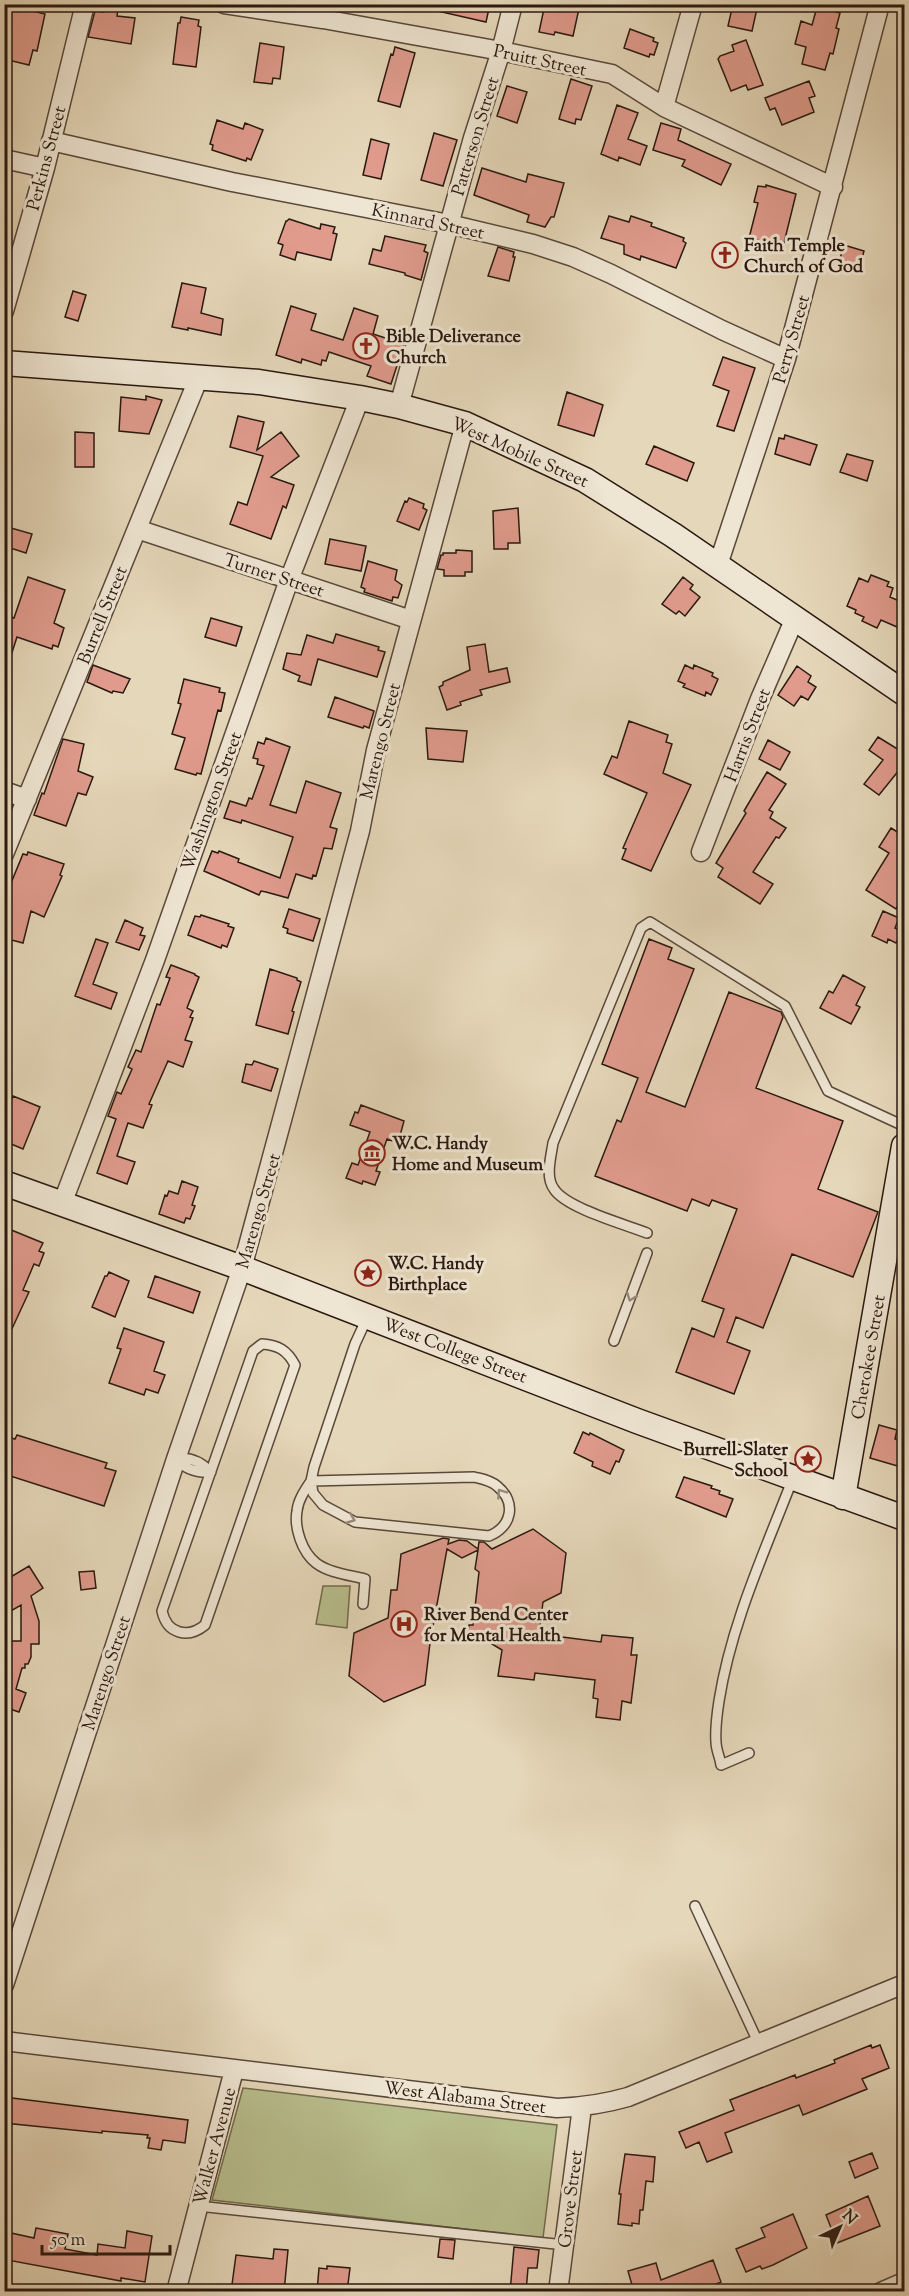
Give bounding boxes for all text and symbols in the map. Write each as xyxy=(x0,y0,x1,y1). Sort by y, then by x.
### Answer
street label: Pruitt Street xyxy=(491,39,589,85)
street label: Patterson Street xyxy=(446,74,507,199)
street label: Perkins Street xyxy=(21,103,74,214)
street label: Kinnard Street xyxy=(369,198,486,248)
place label: Faith Temple Church of God xyxy=(744,234,864,281)
church icon: Faith Temple Church of God xyxy=(710,240,740,270)
street label: Perry Street xyxy=(768,292,818,387)
place label: Bible Deliverance Church xyxy=(386,325,522,372)
church icon: Bible Deliverance Church xyxy=(351,331,381,361)
street label: West Mobile Street xyxy=(446,412,592,496)
street label: Turner Street xyxy=(220,548,327,605)
street label: Burrell Street xyxy=(72,563,135,669)
street label: Marengo Street xyxy=(355,681,409,802)
street label: Harris Street xyxy=(719,685,779,786)
street label: Washington Street xyxy=(176,729,250,875)
place label: W.C. Handy Home and Museum xyxy=(392,1132,543,1179)
museum icon: W.C. Handy Home and Museum xyxy=(357,1138,387,1168)
street label: Marengo Street xyxy=(231,1151,289,1272)
place label: W.C. Handy Birthplace xyxy=(388,1252,484,1299)
place icon: W.C. Handy Birthplace xyxy=(353,1258,383,1288)
one-way arrow xyxy=(625,1291,638,1302)
street label: Cherokee Street xyxy=(846,1293,894,1422)
street label: West College Street xyxy=(378,1312,530,1391)
place label: Burrell-Slater School xyxy=(683,1438,789,1485)
place icon: Burrell-Slater School xyxy=(793,1444,823,1474)
one-way arrow xyxy=(497,1489,508,1500)
one-way arrow xyxy=(345,1512,356,1524)
place label: River Bend Center for Mental Health xyxy=(424,1603,568,1650)
hospital icon: River Bend Center for Mental Health xyxy=(389,1609,419,1639)
street label: Marengo Street xyxy=(77,1613,139,1734)
street label: West Alabama Street xyxy=(382,2076,547,2122)
street label: Walker Avenue xyxy=(188,2085,244,2208)
street label: Grove Street xyxy=(553,2149,591,2250)
north arrow xyxy=(810,2197,870,2257)
text: N xyxy=(836,2205,861,2231)
scale bar xyxy=(42,2218,170,2256)
text: 50 m xyxy=(50,2228,86,2254)

